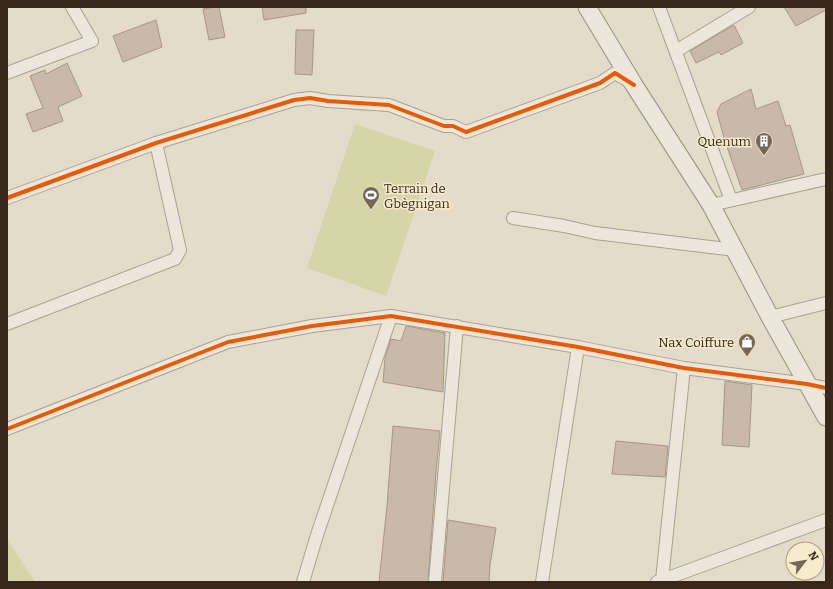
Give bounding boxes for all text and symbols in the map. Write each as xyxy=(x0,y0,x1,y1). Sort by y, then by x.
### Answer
building icon: Quenum xyxy=(754,131,774,156)
place label: Quenum xyxy=(697,134,752,149)
place label: Terrain de Gbègnigan xyxy=(384,181,450,211)
sports icon: Terrain de Gbègnigan xyxy=(361,185,381,210)
shop icon: Nax Coiffure xyxy=(737,332,757,357)
place label: Nax Coiffure xyxy=(658,335,734,350)
north arrow xyxy=(785,541,825,581)
text: N xyxy=(805,549,821,564)

